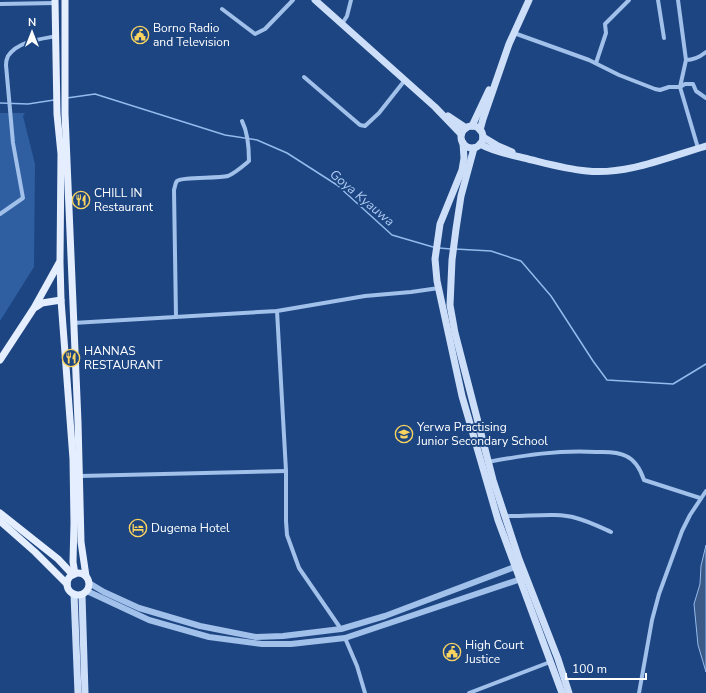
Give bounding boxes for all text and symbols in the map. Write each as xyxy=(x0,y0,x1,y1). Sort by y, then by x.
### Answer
north arrow xyxy=(12,12,52,52)
text: N xyxy=(28,15,36,30)
place label: Borno Radio and Television xyxy=(153,20,230,50)
public building icon: Borno Radio and Television xyxy=(130,25,150,45)
water label: Goya Kyauwa xyxy=(326,166,398,231)
place label: CHILL IN Restaurant xyxy=(94,185,154,215)
restaurant icon: CHILL IN Restaurant xyxy=(71,190,91,210)
place label: HANNAS RESTAURANT xyxy=(84,343,163,373)
restaurant icon: HANNAS RESTAURANT xyxy=(61,348,81,368)
place label: Yerwa Practising Junior Secondary School xyxy=(416,419,548,449)
school or university icon: Yerwa Practising Junior Secondary School xyxy=(394,424,414,444)
hotel icon: Dugema Hotel xyxy=(128,518,148,538)
place label: Dugema Hotel xyxy=(151,520,230,536)
place label: High Court Justice xyxy=(464,637,525,667)
public building icon: High Court Justice xyxy=(442,642,462,662)
scale bar xyxy=(566,655,646,681)
text: 100 m xyxy=(572,661,607,677)

